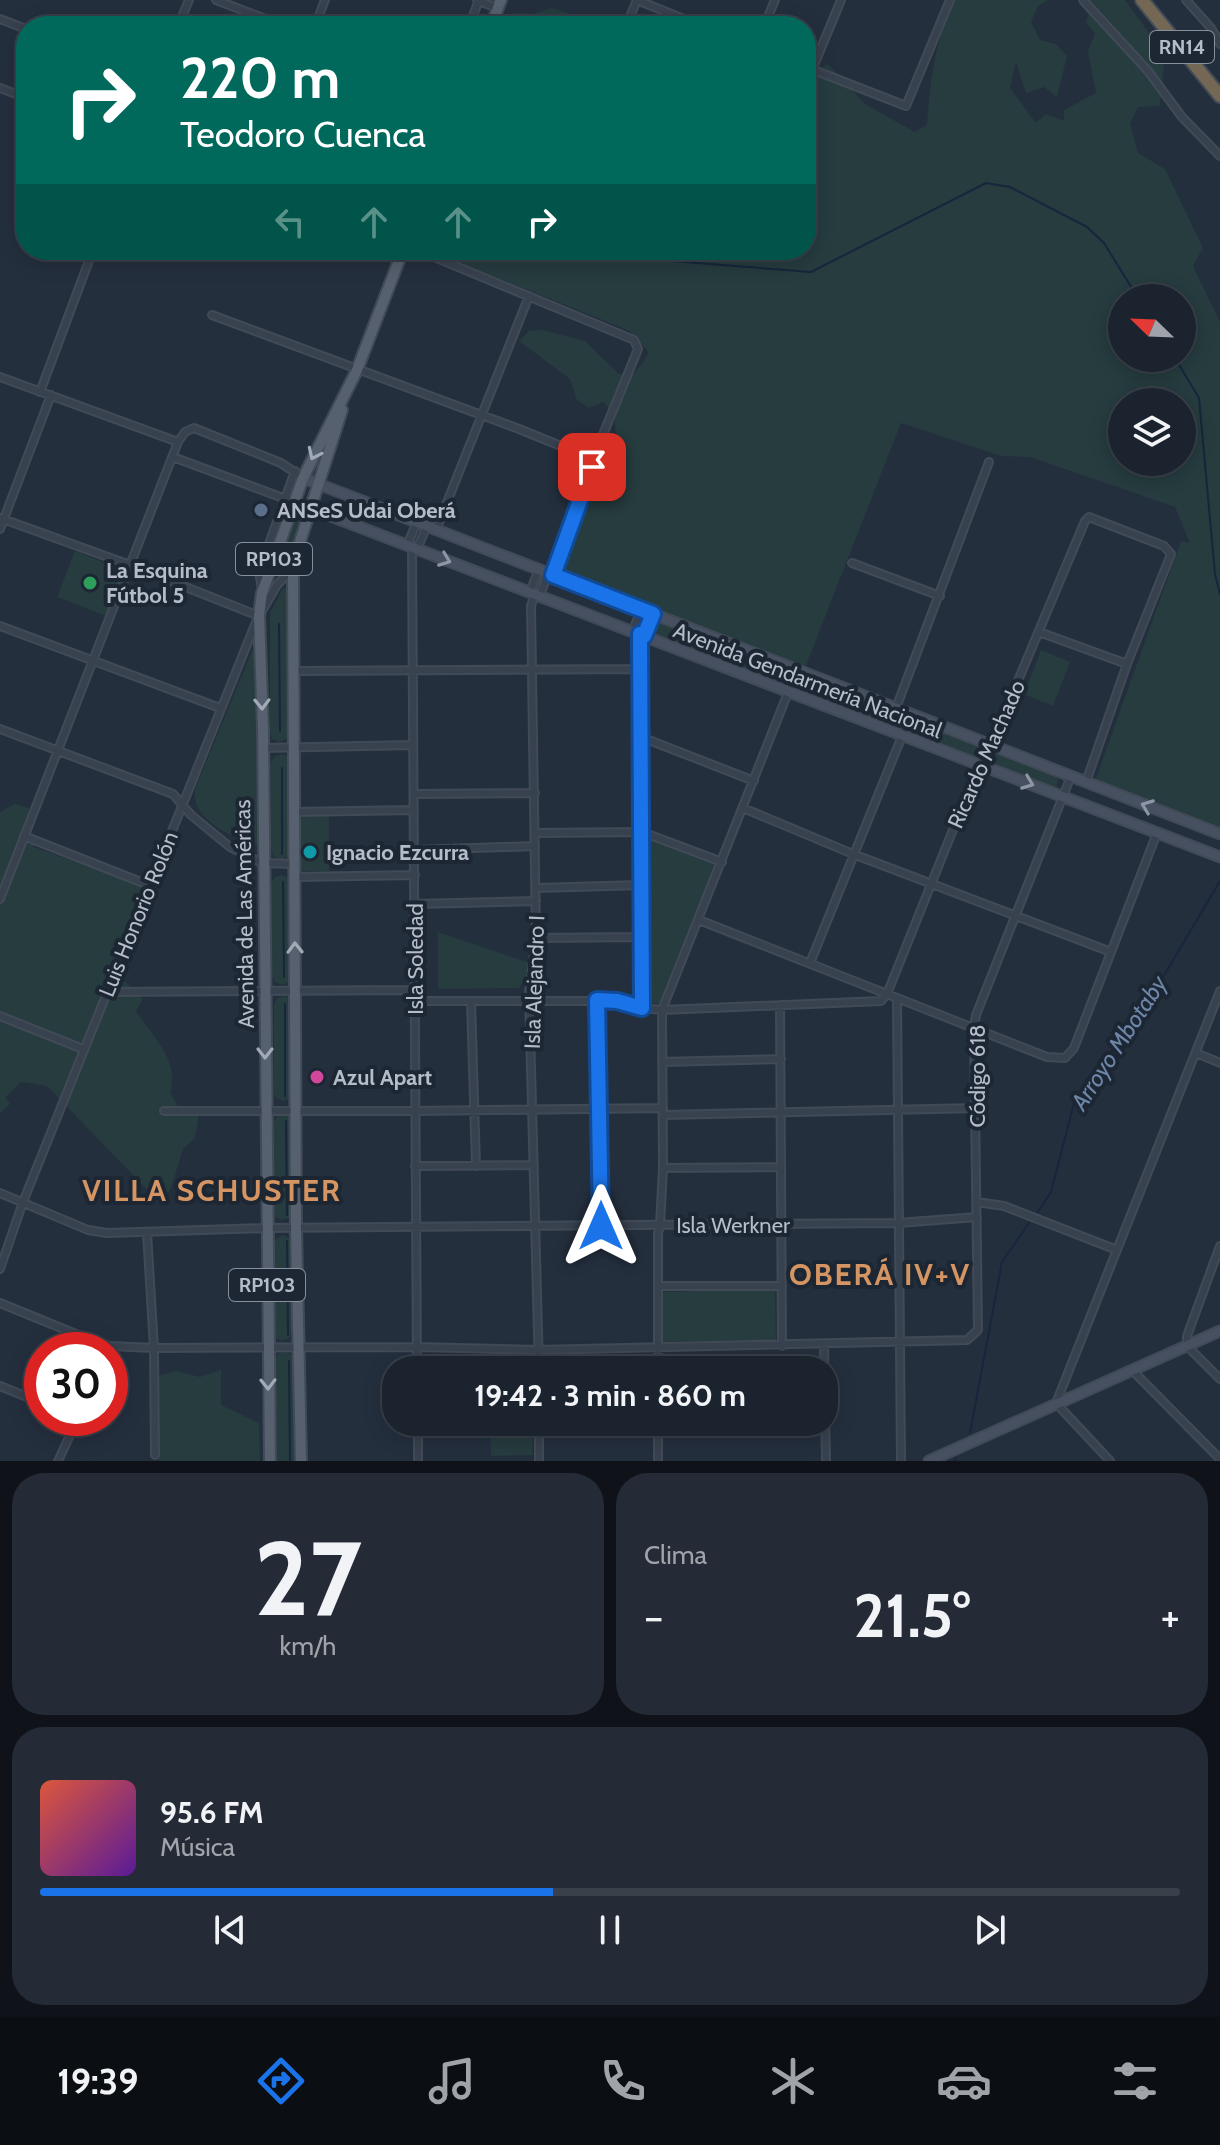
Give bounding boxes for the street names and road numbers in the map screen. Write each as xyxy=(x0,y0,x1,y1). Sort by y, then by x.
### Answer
road number: RN14 xyxy=(1150,31,1214,63)
road number: RP103 xyxy=(236,543,312,575)
street label: Avenida Gendarmería Nacional xyxy=(670,617,947,745)
street label: Ricardo Machado xyxy=(942,676,1031,832)
street label: Avenida de Las Américas xyxy=(229,799,260,1029)
street label: Luis Honorio Rolón xyxy=(93,828,184,1001)
street label: Isla Soledad xyxy=(402,903,429,1015)
street label: Isla Alejandro I xyxy=(519,915,550,1049)
street label: Código 618 xyxy=(964,1024,991,1128)
street label: Isla Werkner xyxy=(676,1212,790,1239)
road number: RP103 xyxy=(229,1269,305,1301)

